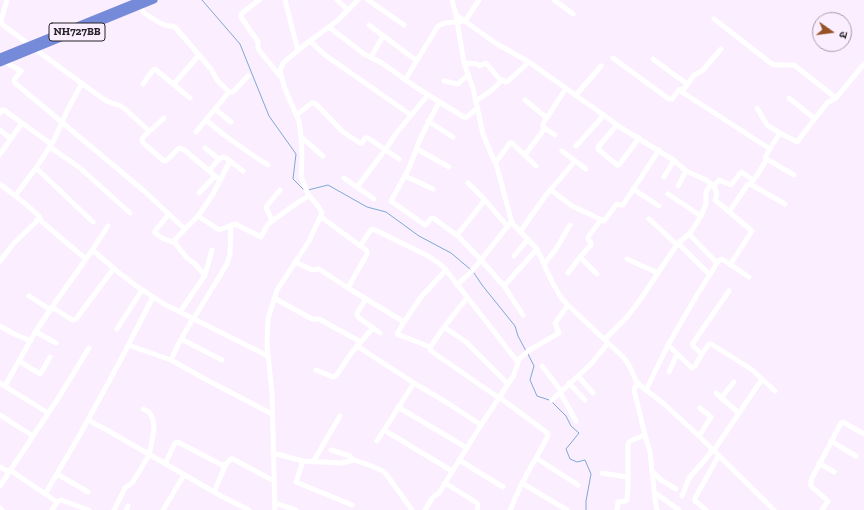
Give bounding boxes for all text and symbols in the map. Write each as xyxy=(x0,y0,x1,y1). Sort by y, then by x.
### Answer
north arrow xyxy=(812,12,852,52)
road number: NH727BB xyxy=(49,23,105,41)
text: उ xyxy=(836,30,850,39)

